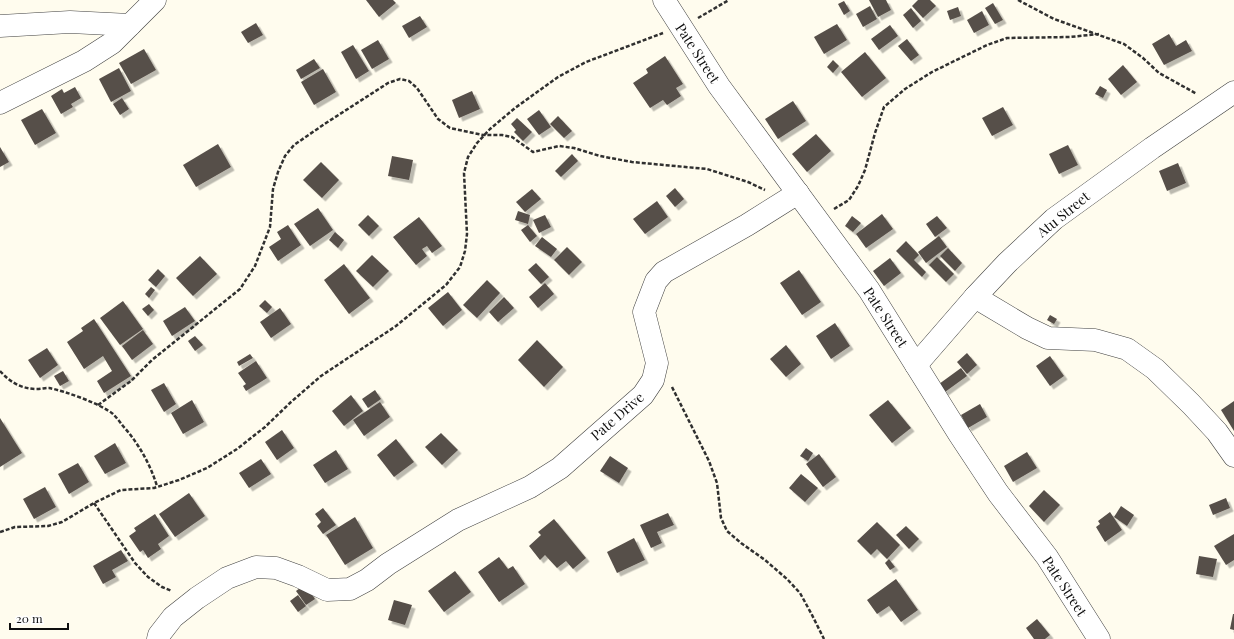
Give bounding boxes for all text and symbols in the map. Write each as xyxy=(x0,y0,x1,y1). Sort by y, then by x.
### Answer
street label: Pate Street xyxy=(671,19,725,88)
street label: Atu Street xyxy=(1032,186,1094,242)
street label: Pate Street xyxy=(859,283,913,352)
street label: Pate Drive xyxy=(586,388,648,444)
street label: Pate Street xyxy=(1038,552,1092,621)
scale bar xyxy=(10,605,68,631)
text: 20 m xyxy=(16,610,43,626)

